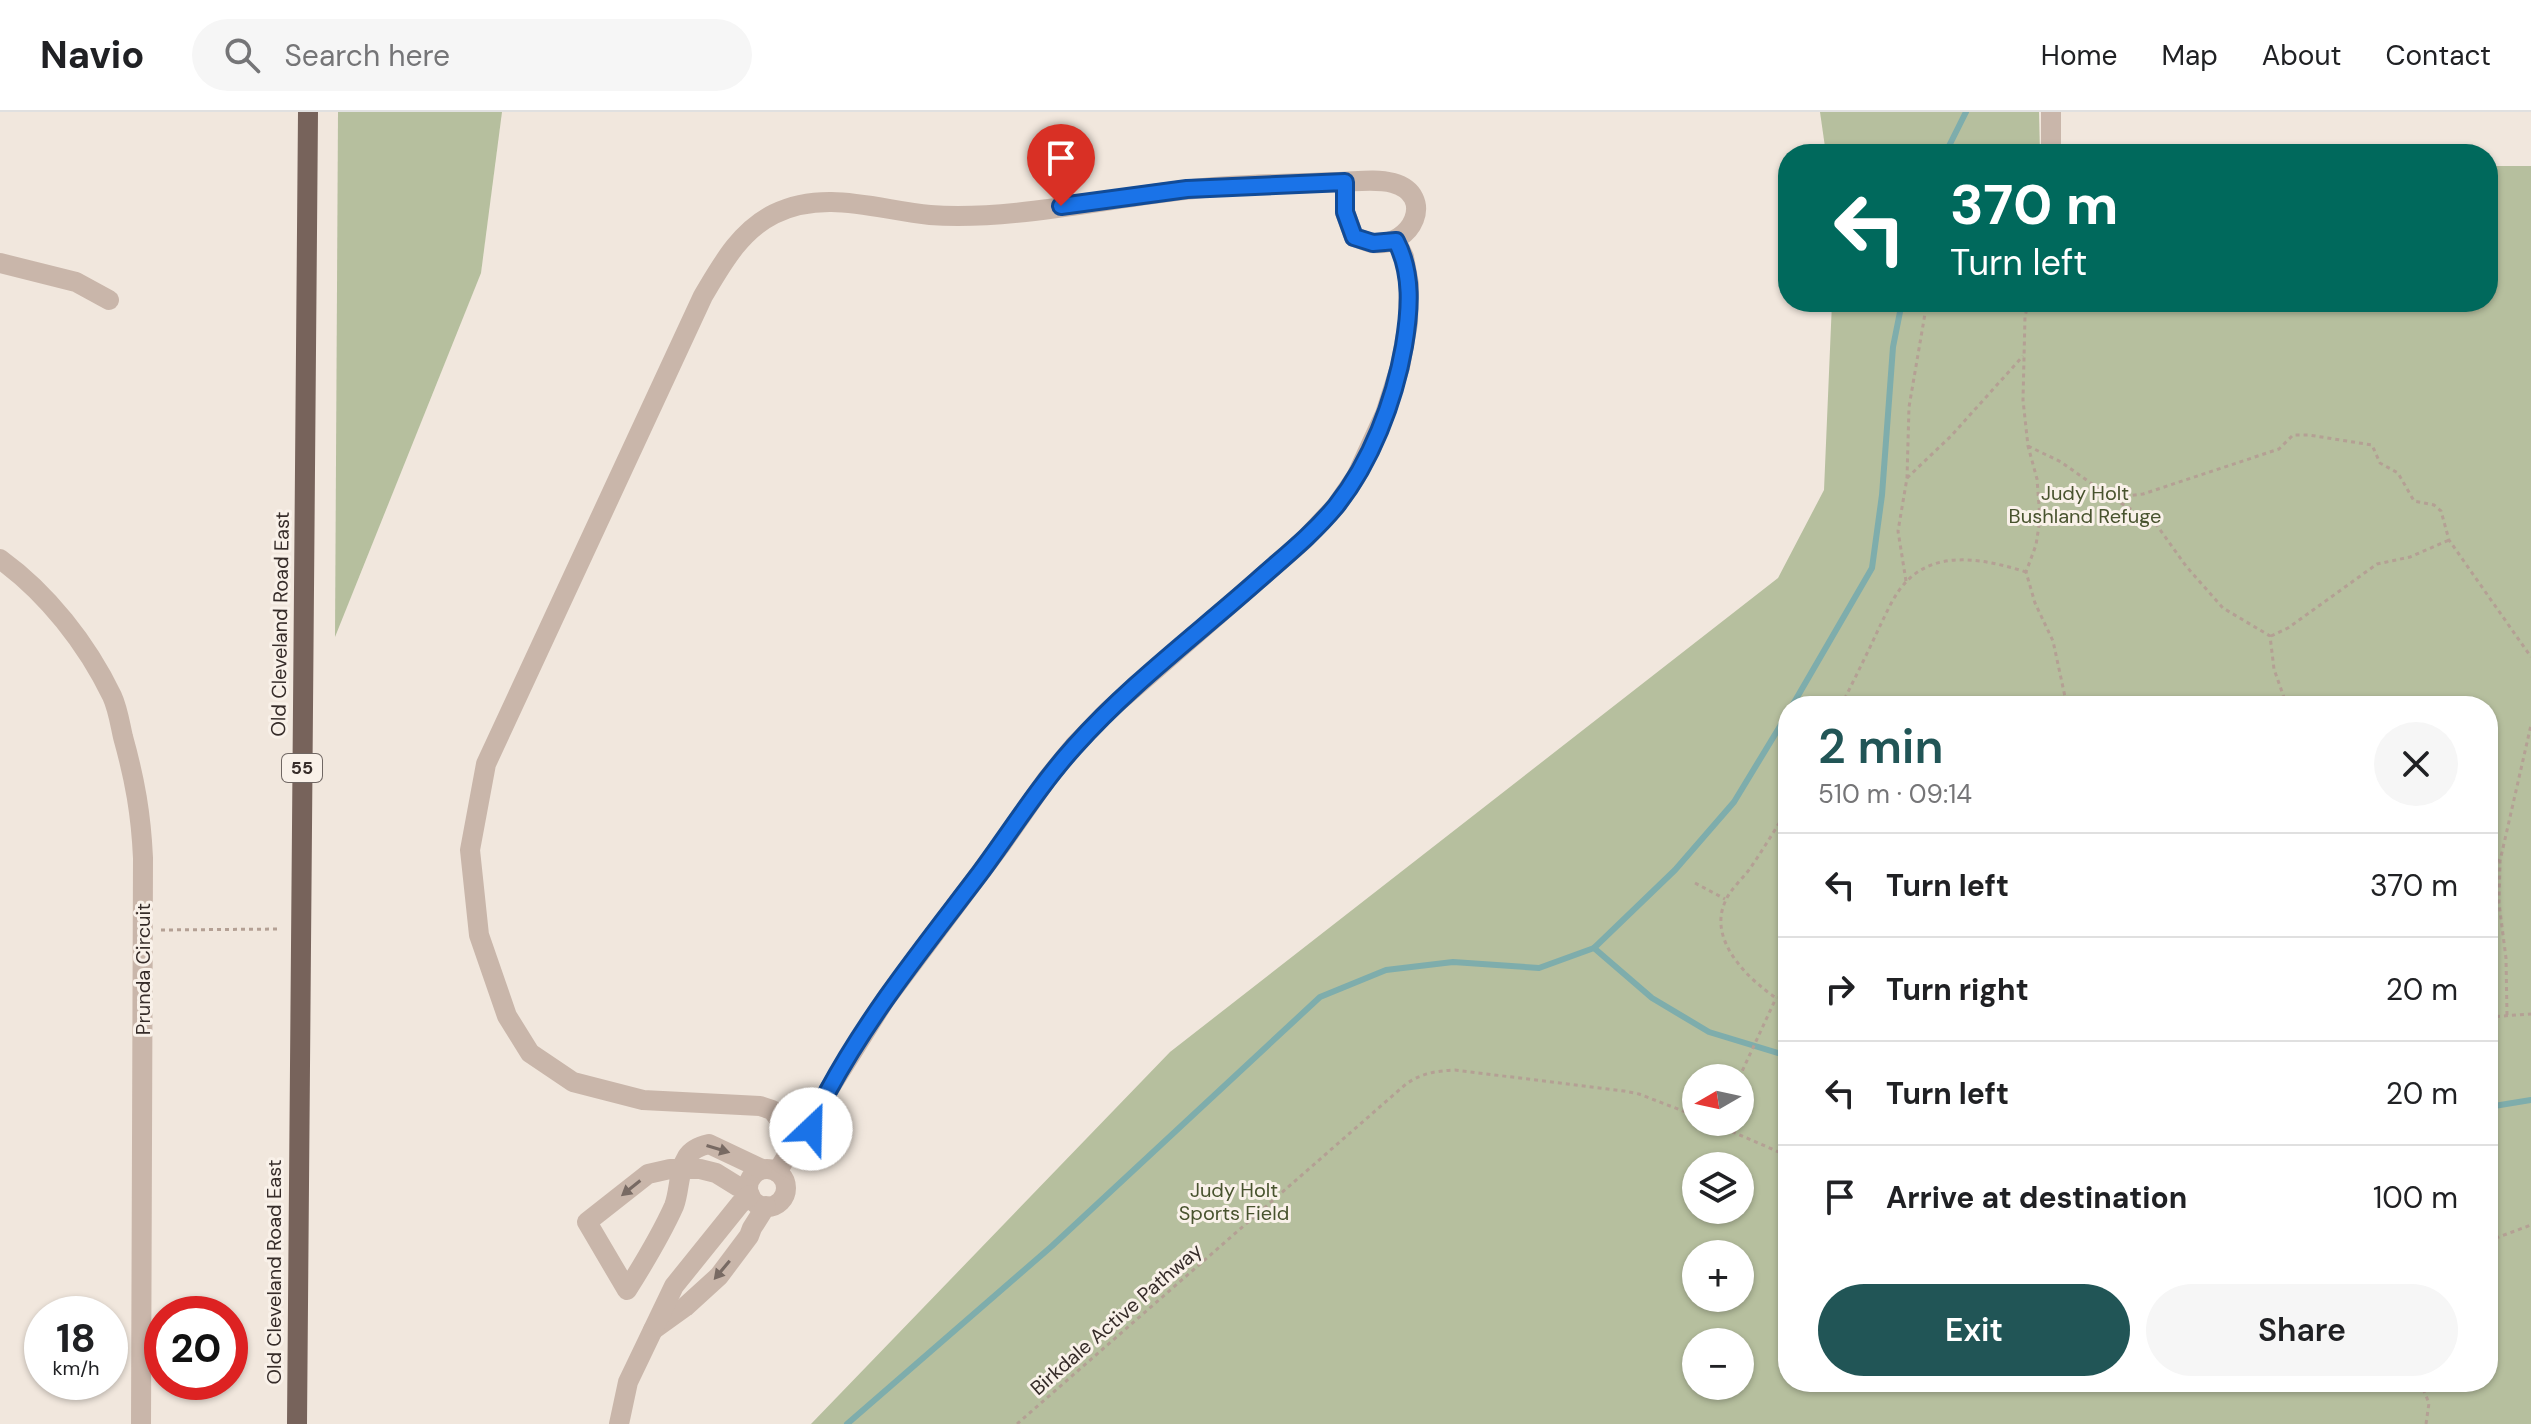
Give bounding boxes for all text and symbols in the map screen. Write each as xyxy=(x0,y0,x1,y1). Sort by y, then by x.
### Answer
search box xyxy=(192,19,752,91)
text: Navio xyxy=(40,30,144,80)
icon: search xyxy=(220,33,264,77)
text: Search here xyxy=(284,36,450,75)
text: Home xyxy=(2041,37,2117,74)
text: Map xyxy=(2161,37,2218,74)
text: About xyxy=(2262,37,2341,74)
text: Contact xyxy=(2385,37,2491,74)
pin xyxy=(1027,124,1095,206)
icon: arrive xyxy=(1039,136,1083,180)
text: 370 m xyxy=(1950,168,2118,241)
icon: left xyxy=(1818,176,1922,280)
text: Turn left xyxy=(1950,239,2087,286)
park label: Judy Holt Bushland Refuge xyxy=(2009,480,2161,529)
street label: Old Cleveland Road East xyxy=(265,511,295,737)
text: 2 min xyxy=(1818,715,1944,778)
button: close xyxy=(2374,722,2458,806)
road number: 55 xyxy=(282,754,322,782)
text: 510 m · 09:14 xyxy=(1818,777,1972,811)
icon: left xyxy=(1818,863,1862,907)
text: Turn left xyxy=(1886,866,2009,905)
text: 370 m xyxy=(2370,866,2458,905)
street label: Prunda Circuit xyxy=(130,903,156,1035)
icon: right xyxy=(1818,967,1862,1011)
text: Turn right xyxy=(1886,970,2029,1009)
text: 20 m xyxy=(2386,970,2458,1009)
north arrow xyxy=(1682,1064,1754,1136)
map controls xyxy=(1682,1064,1754,1400)
icon: left xyxy=(1818,1071,1862,1115)
text: Turn left xyxy=(1886,1074,2009,1113)
text: 20 m xyxy=(2386,1074,2458,1113)
position arrow xyxy=(769,1087,853,1171)
one-way arrow xyxy=(706,1143,730,1156)
button: layers xyxy=(1682,1152,1754,1224)
street label: Old Cleveland Road East xyxy=(261,1159,287,1385)
icon: arrive xyxy=(1818,1175,1862,1219)
park label: Judy Holt Sports Field xyxy=(1179,1177,1289,1226)
text: Arrive at destination xyxy=(1886,1178,2187,1217)
text: 100 m xyxy=(2373,1178,2458,1217)
one-way arrow xyxy=(621,1179,641,1195)
street label: Birkdale Active Pathway xyxy=(1025,1237,1207,1401)
button: + xyxy=(1682,1240,1754,1312)
one-way arrow xyxy=(714,1260,731,1280)
button: Exit xyxy=(1818,1284,2130,1376)
button: Share xyxy=(2146,1284,2458,1376)
speed limit sign: 20 xyxy=(144,1296,248,1400)
text: 18 xyxy=(56,1312,96,1364)
button: − xyxy=(1682,1328,1754,1400)
text: km/h xyxy=(52,1355,100,1381)

